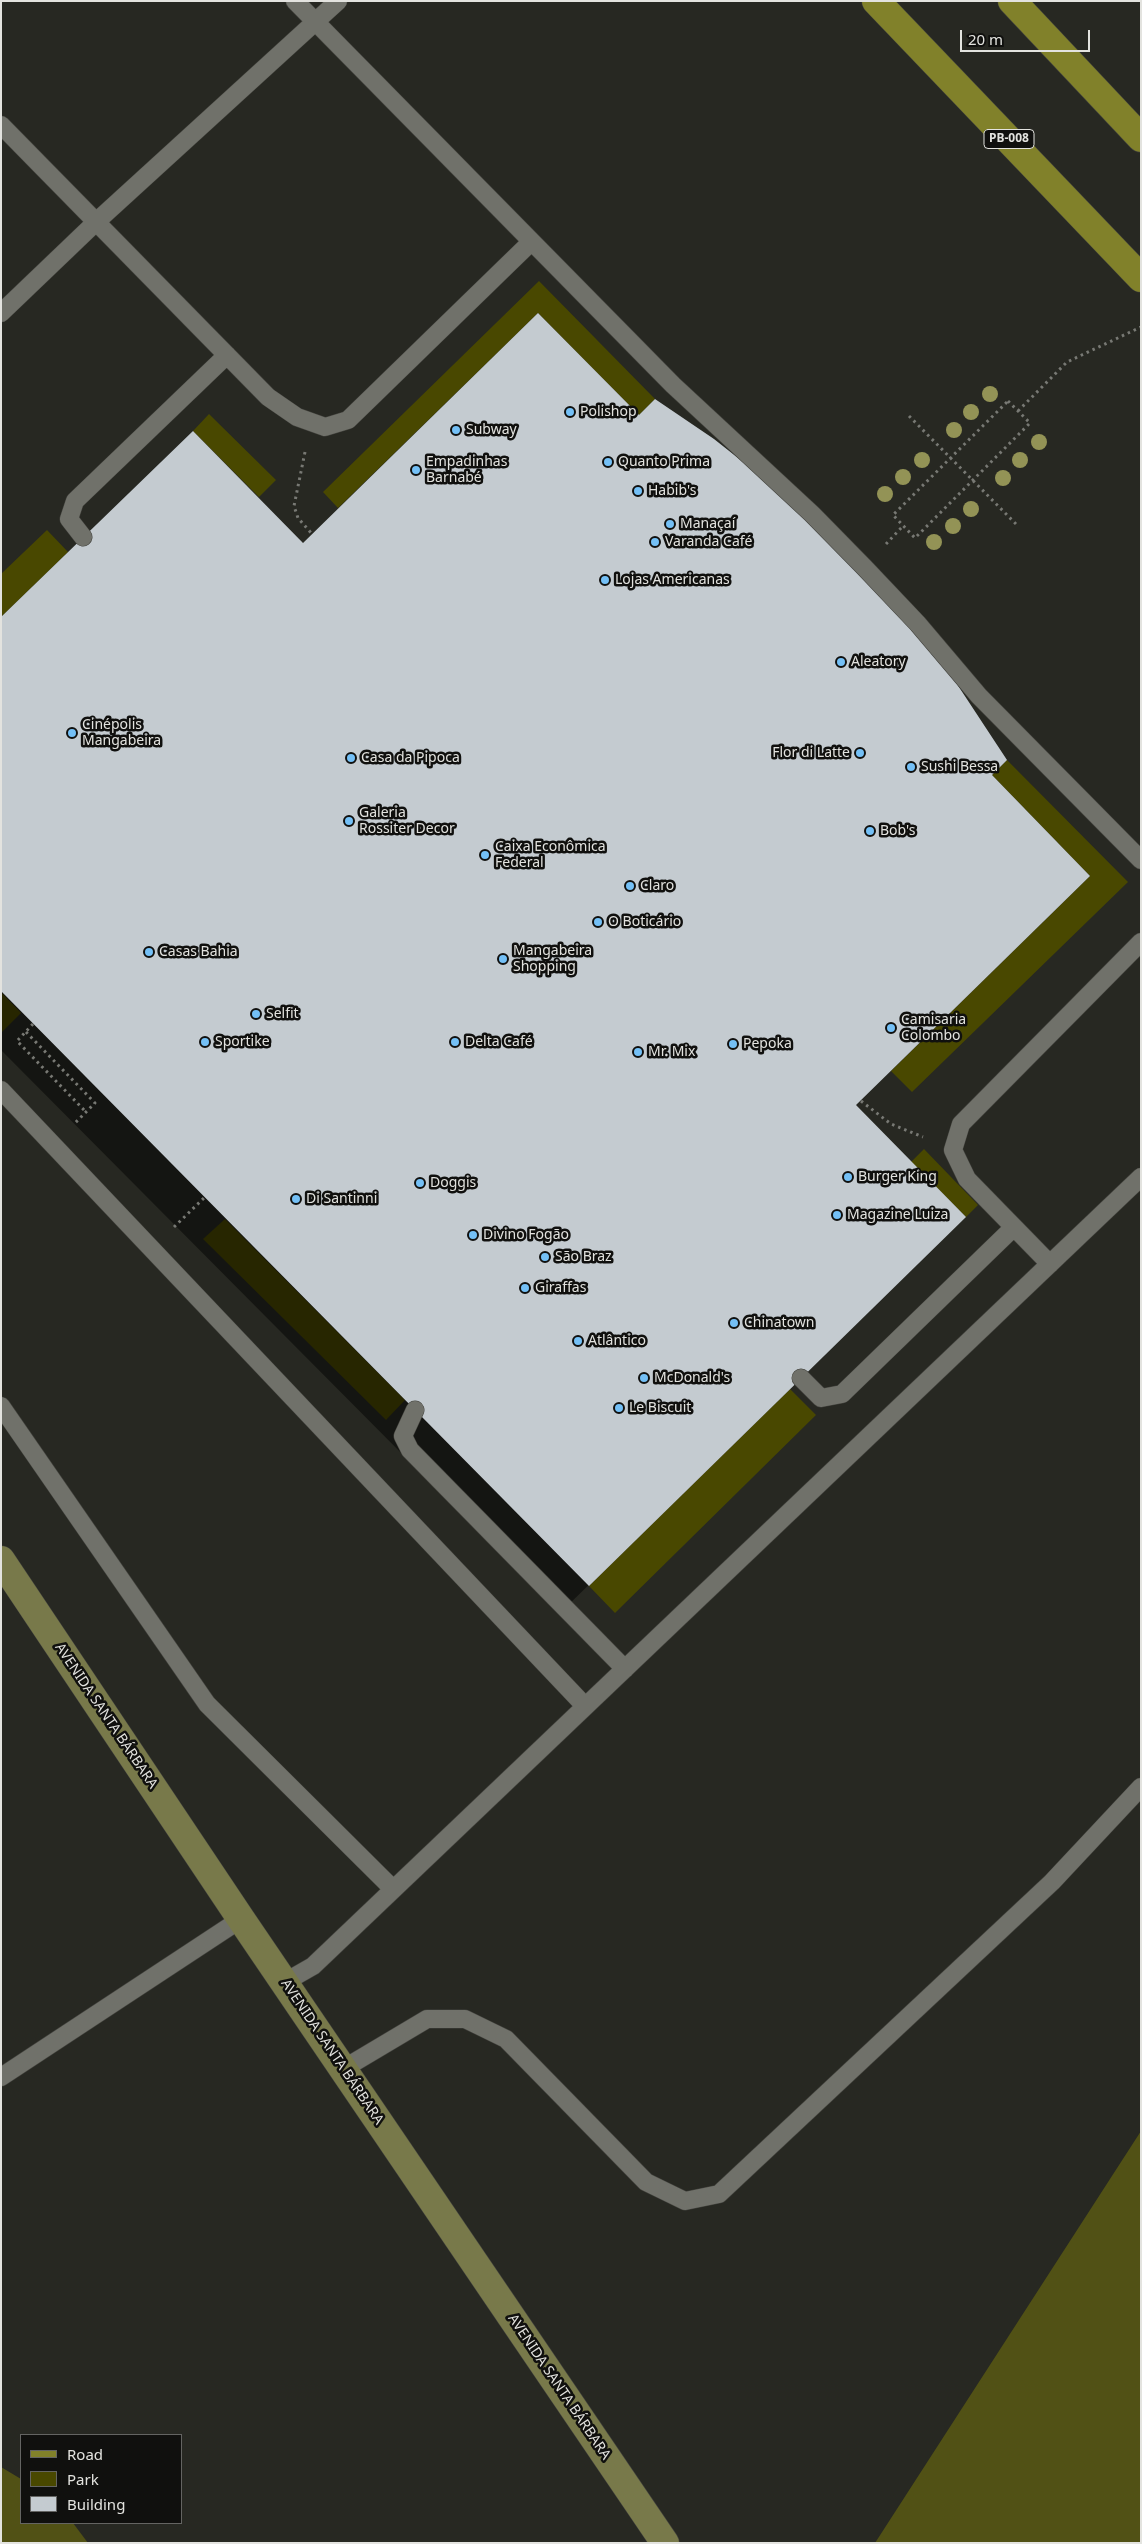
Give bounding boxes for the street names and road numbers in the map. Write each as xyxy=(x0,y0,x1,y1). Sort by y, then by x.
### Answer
road number: PB-008 xyxy=(984,130,1034,148)
street label: AVENIDA SANTA BÁRBARA xyxy=(51,1640,161,1792)
street label: AVENIDA SANTA BÁRBARA xyxy=(277,1976,387,2128)
street label: AVENIDA SANTA BÁRBARA xyxy=(504,2311,614,2463)

